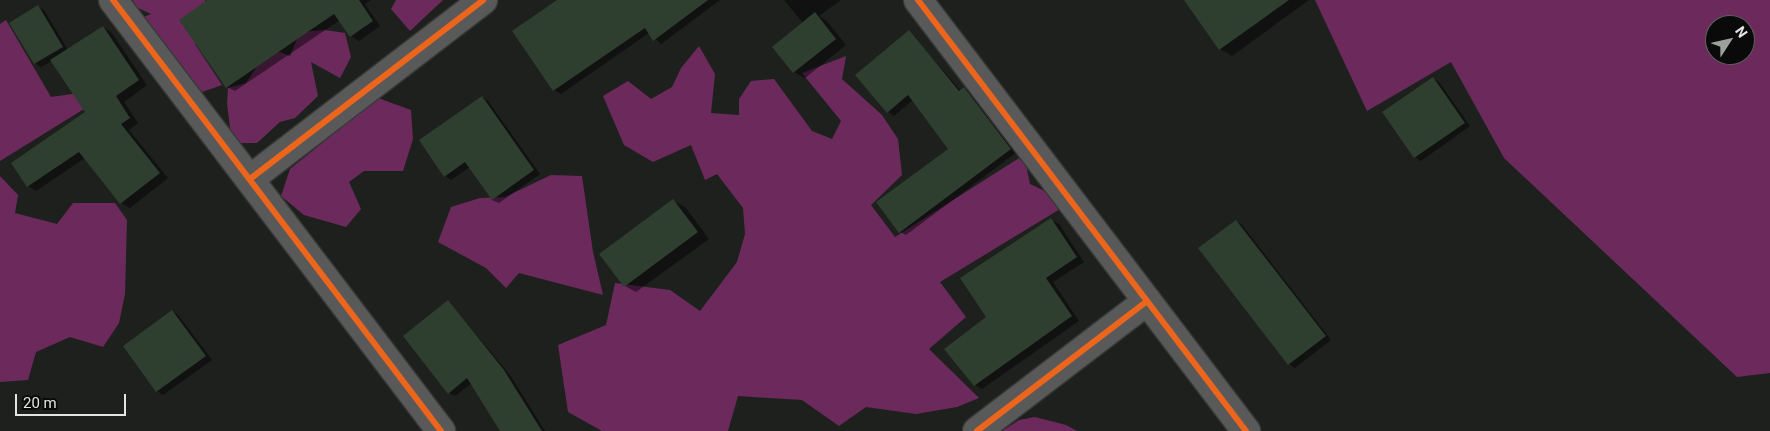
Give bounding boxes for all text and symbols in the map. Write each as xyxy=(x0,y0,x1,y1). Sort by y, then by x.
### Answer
north arrow xyxy=(1705,15,1755,65)
text: N xyxy=(1732,23,1751,41)
scale bar xyxy=(18,384,129,416)
text: 20 m xyxy=(23,394,57,412)

